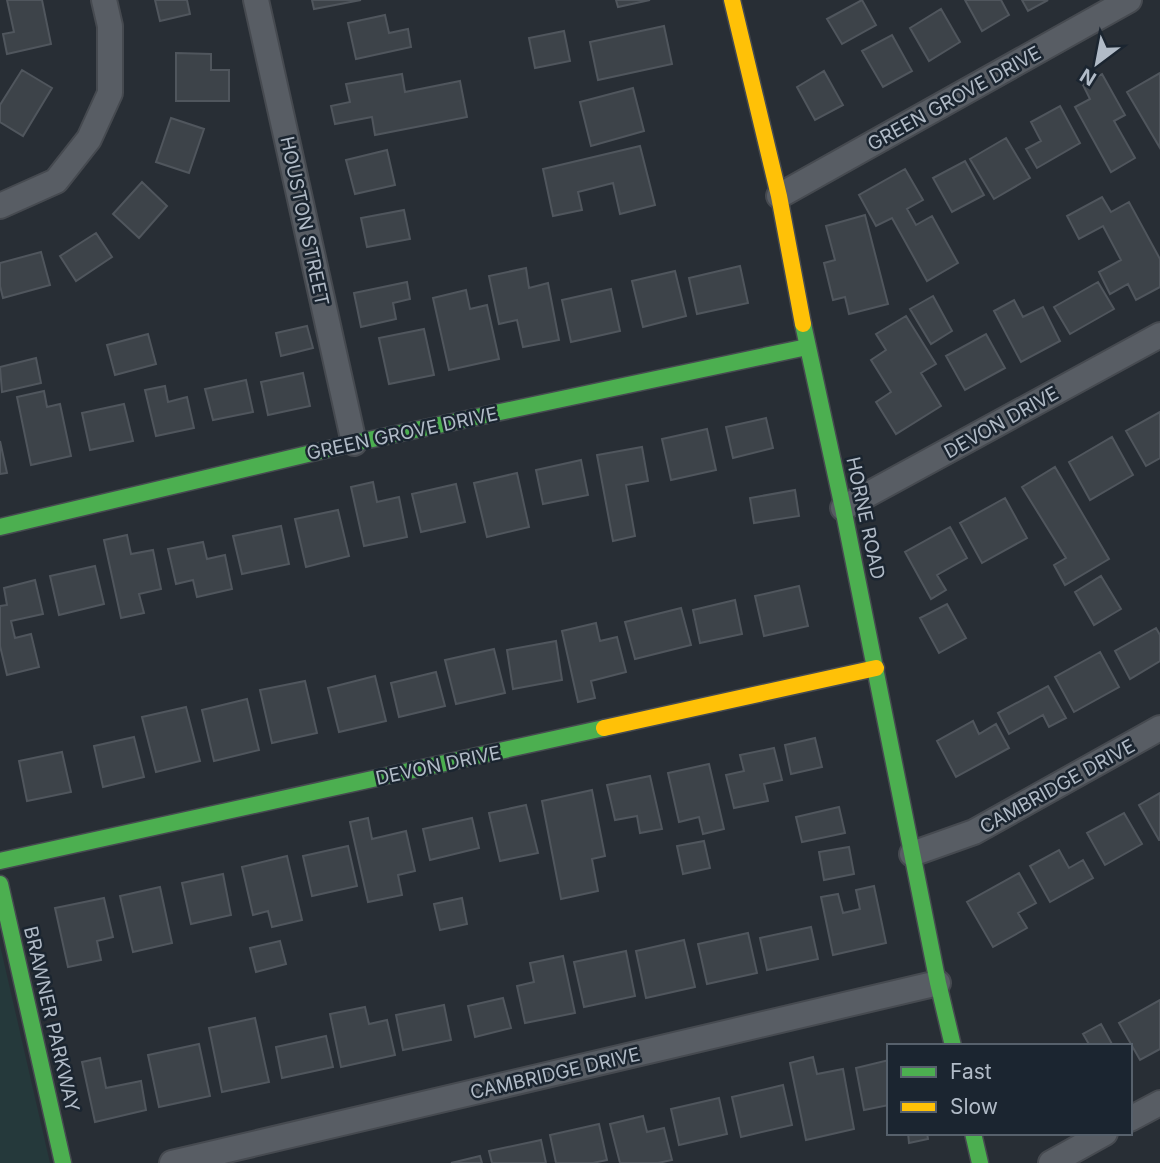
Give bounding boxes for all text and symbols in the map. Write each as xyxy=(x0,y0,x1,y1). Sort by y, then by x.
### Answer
north arrow xyxy=(1062,28,1132,98)
street label: GREEN GROVE DRIVE xyxy=(864,41,1045,156)
text: N xyxy=(1076,63,1100,91)
street label: HOUSTON STREET xyxy=(275,134,334,308)
street label: DEVON DRIVE xyxy=(940,382,1063,463)
street label: GREEN GROVE DRIVE xyxy=(305,402,500,465)
street label: HORNE ROAD xyxy=(841,455,890,582)
street label: CAMBRIDGE DRIVE xyxy=(976,734,1139,839)
street label: DEVON DRIVE xyxy=(373,741,503,790)
street label: BRAWNER PARKWAY xyxy=(19,924,84,1114)
street label: CAMBRIDGE DRIVE xyxy=(468,1043,642,1104)
legend xyxy=(887,1044,1132,1135)
text: Fast xyxy=(950,1059,992,1084)
text: Slow xyxy=(950,1094,998,1119)

